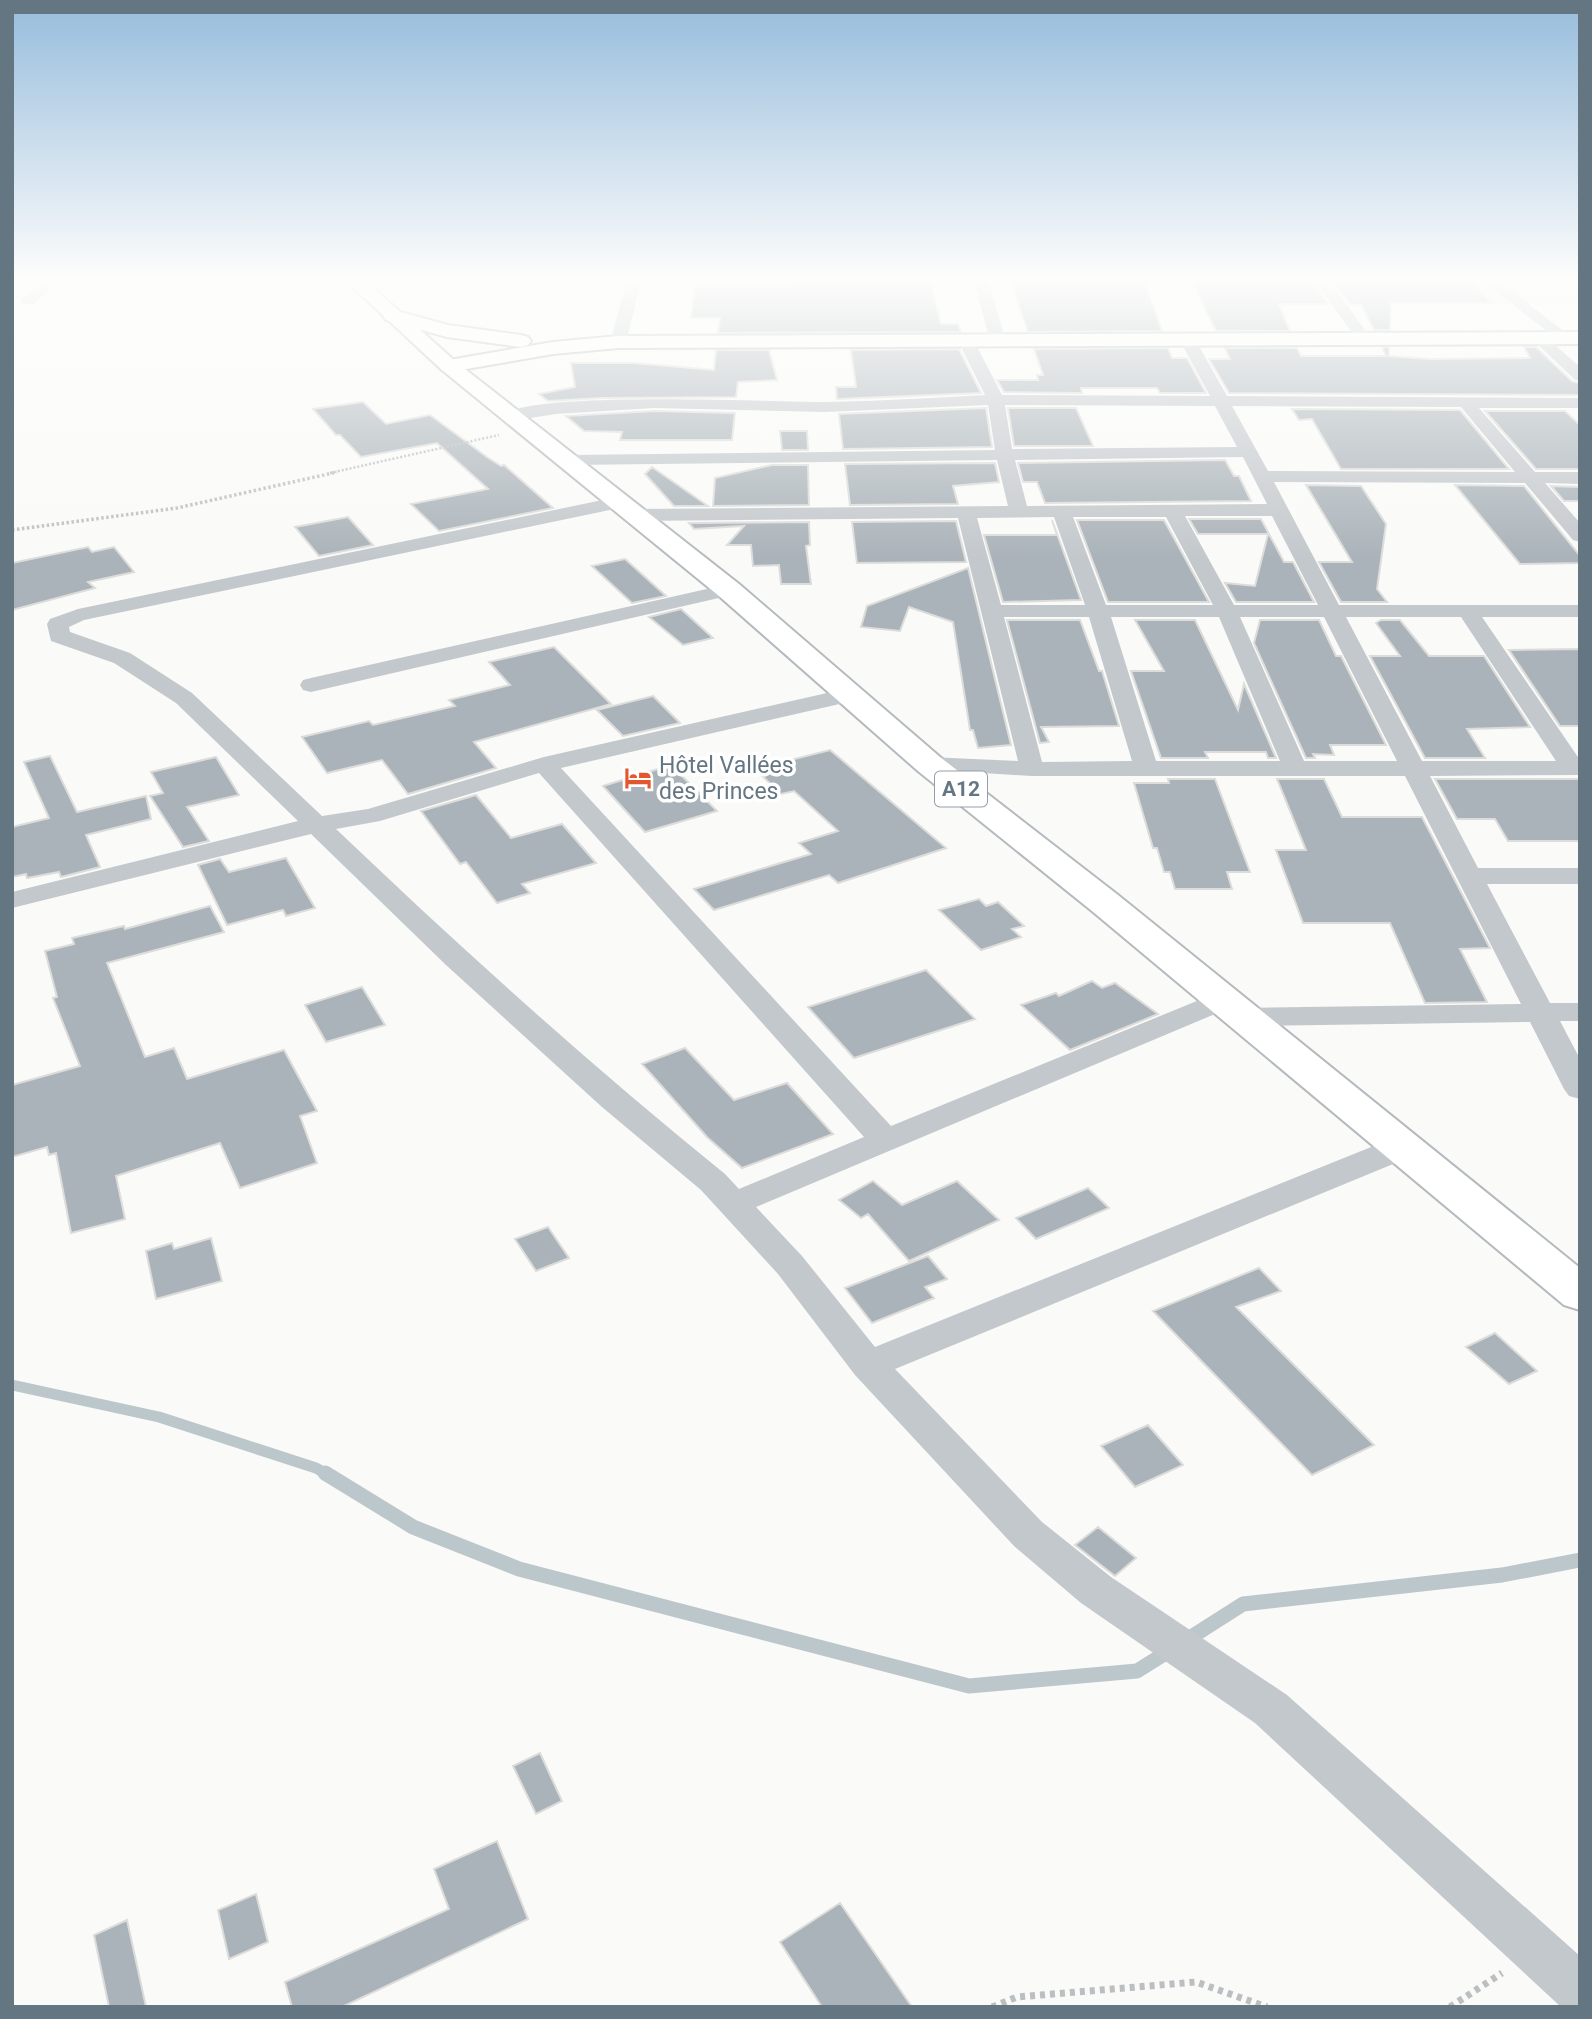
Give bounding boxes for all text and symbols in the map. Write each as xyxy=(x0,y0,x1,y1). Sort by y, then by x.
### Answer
place label: Hôtel Vallées des Princes xyxy=(659,752,794,805)
hotel icon: Hôtel Vallées des Princes xyxy=(623,763,653,793)
road number: A12 xyxy=(935,772,987,806)

